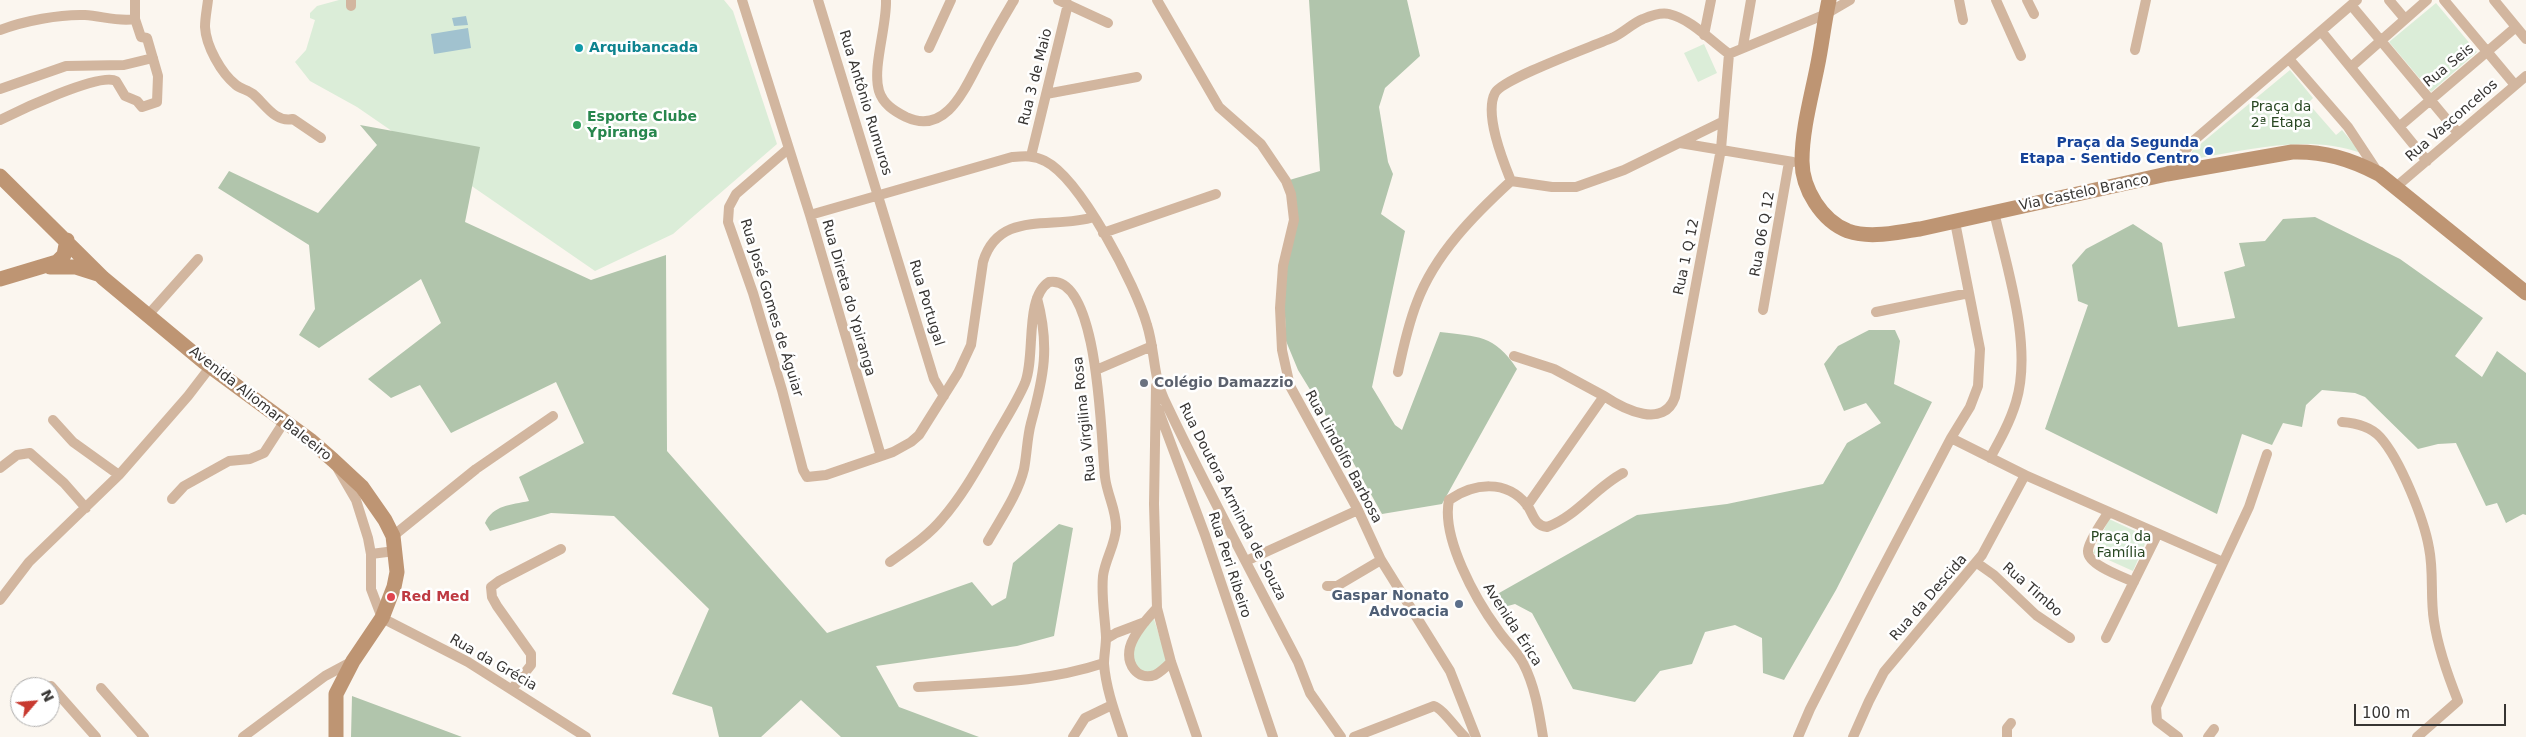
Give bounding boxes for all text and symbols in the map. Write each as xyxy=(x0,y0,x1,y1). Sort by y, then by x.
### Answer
street label: Rua 3 de Maio xyxy=(1016,27,1056,127)
street label: Rua Antônio Rumuros xyxy=(835,28,895,178)
place label: Arquibancada xyxy=(589,40,698,56)
street label: Rua Seis xyxy=(2421,41,2477,91)
marker: Arquibancada xyxy=(573,42,585,54)
street label: Rua Vasconcelos xyxy=(2403,76,2501,166)
park label: Praça da 2ª Etapa xyxy=(2251,99,2311,132)
place label: Esporte Clube Ypiranga xyxy=(587,109,697,142)
marker: Esporte Clube Ypiranga xyxy=(571,119,583,131)
place label: Praça da Segunda Etapa - Sentido Centro xyxy=(2020,135,2199,168)
marker: Praça da Segunda Etapa - Sentido Centro xyxy=(2203,145,2215,157)
street label: Via Castelo Branco xyxy=(2018,171,2150,215)
street label: Rua 06 Q 12 xyxy=(1747,190,1779,278)
street label: Rua José Gomes de Águiar xyxy=(736,217,806,399)
street label: Rua 1 Q 12 xyxy=(1671,217,1703,297)
street label: Rua Direta do Ypiranga xyxy=(818,218,878,378)
street label: Rua Portugal xyxy=(905,258,947,348)
street label: Avenida Aliomar Baleeiro xyxy=(186,343,334,465)
street label: Rua Virgilina Rosa xyxy=(1070,356,1100,482)
place label: Colégio Damazzio xyxy=(1154,375,1293,391)
marker: Colégio Damazzio xyxy=(1138,377,1150,389)
street label: Rua Lindolfo Barbosa xyxy=(1301,388,1385,526)
street label: Rua Doutora Arminda de Souza xyxy=(1175,400,1289,604)
street label: Rua Peri Ribeiro xyxy=(1204,510,1254,620)
park label: Praça da Família xyxy=(2091,529,2151,562)
street label: Rua da Descida xyxy=(1887,551,1971,645)
street label: Rua Timbo xyxy=(1999,559,2065,621)
street label: Avenida Érica xyxy=(1479,581,1545,669)
place label: Gaspar Nonato Advocacia xyxy=(1331,588,1449,620)
place label: Red Med xyxy=(401,589,470,605)
marker: Red Med xyxy=(385,591,397,603)
marker: Gaspar Nonato Advocacia xyxy=(1453,598,1465,610)
street label: Rua da Grécia xyxy=(446,631,540,695)
north arrow xyxy=(10,677,60,727)
text: N xyxy=(38,687,57,704)
scale bar xyxy=(2356,694,2508,726)
text: 100 m xyxy=(2362,704,2410,722)

